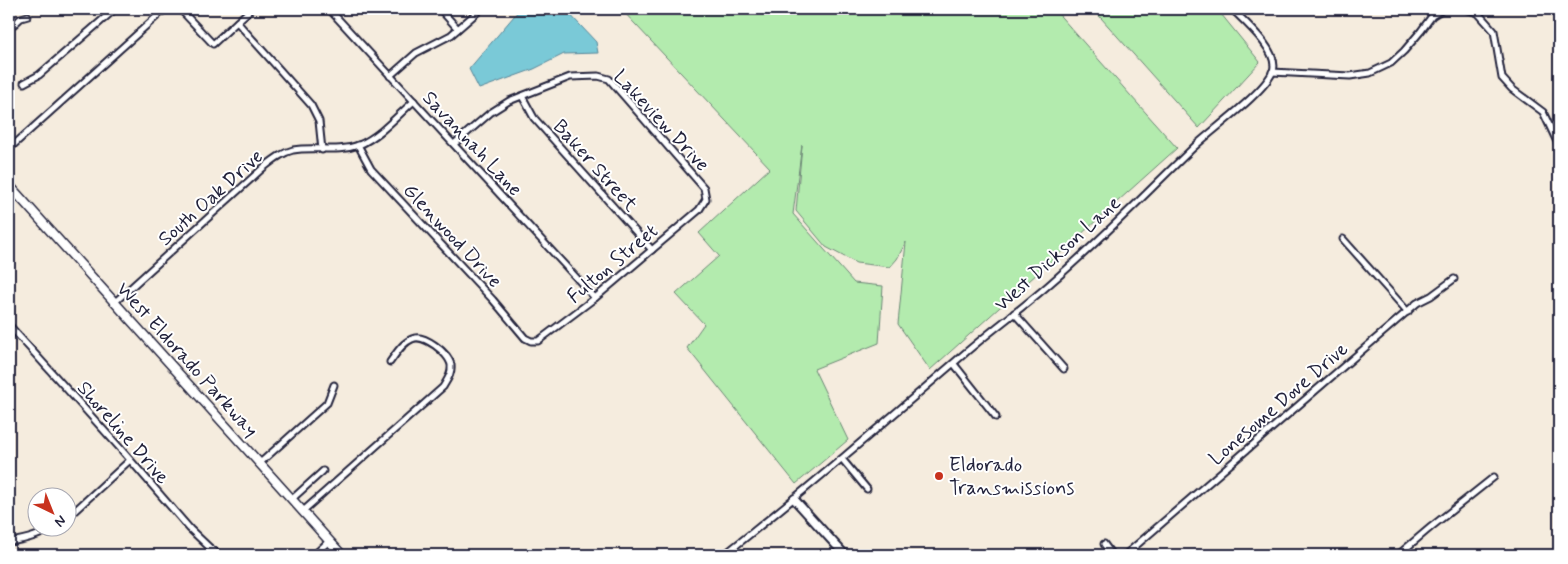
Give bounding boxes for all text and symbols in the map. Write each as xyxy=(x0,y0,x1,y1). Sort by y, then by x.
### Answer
street label: Lakeview Drive xyxy=(607,64,715,178)
street label: Savannah Lane xyxy=(416,85,528,203)
street label: Baker Street xyxy=(546,114,644,218)
street label: South Oak Drive xyxy=(153,144,269,253)
street label: Glenwood Drive xyxy=(396,178,507,294)
street label: West Dickson Lane xyxy=(989,190,1127,318)
street label: Fulton Street xyxy=(562,218,664,310)
street label: West Eldorado Parkway xyxy=(110,277,264,443)
street label: Lonesome Dove Drive xyxy=(1204,336,1354,472)
street label: Shoreline Drive xyxy=(70,376,175,490)
place label: Eldorado Transmissions xyxy=(949,452,1074,502)
marker: Eldorado Transmissions xyxy=(933,470,945,482)
north arrow xyxy=(28,486,78,536)
text: N xyxy=(51,511,70,531)

